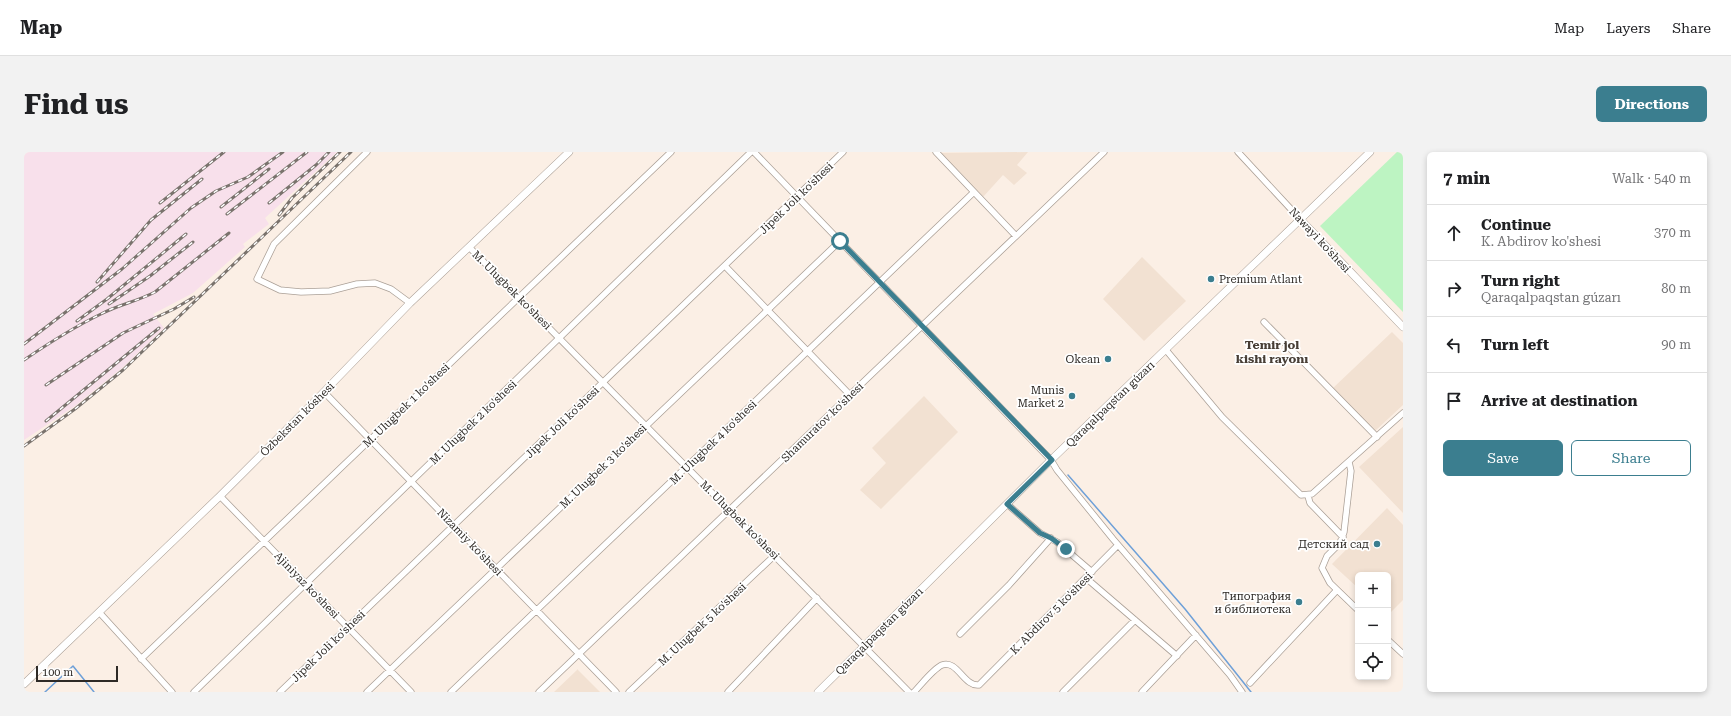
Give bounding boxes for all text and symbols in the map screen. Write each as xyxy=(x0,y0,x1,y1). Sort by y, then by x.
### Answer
text: Map xyxy=(20,16,62,39)
text: Map xyxy=(1554,20,1584,36)
text: Layers xyxy=(1606,20,1650,36)
text: Share xyxy=(1672,20,1711,36)
button: Directions xyxy=(1596,86,1707,122)
text: Find us xyxy=(24,88,128,121)
street label: Jipek Joli ko'shesi xyxy=(757,160,836,237)
text: 7 min xyxy=(1443,168,1490,188)
text: Walk · 540 m xyxy=(1612,171,1691,186)
street label: Nawayi ko'shesi xyxy=(1286,205,1353,276)
text: Continue xyxy=(1481,216,1551,234)
icon: ahead xyxy=(1443,222,1465,244)
text: 370 m xyxy=(1654,225,1691,240)
route start xyxy=(831,232,849,250)
text: K. Abdirov ko'shesi xyxy=(1481,234,1601,249)
street label: M. Ulugbek ko'shesi xyxy=(469,248,554,333)
text: Turn right xyxy=(1481,272,1560,290)
place label: Premium Atlant xyxy=(1219,273,1302,286)
marker: Premium Atlant xyxy=(1206,274,1216,284)
icon: right xyxy=(1443,278,1465,300)
text: 80 m xyxy=(1661,281,1691,296)
text: Qaraqalpaqstan gúzarı xyxy=(1481,290,1621,305)
icon: left xyxy=(1443,334,1465,356)
text: Turn left xyxy=(1481,336,1549,354)
text: 90 m xyxy=(1661,337,1691,352)
district label: Temir jol kishi rayonı xyxy=(1236,338,1308,366)
place label: Okean xyxy=(1066,353,1100,366)
marker: Okean xyxy=(1103,354,1113,364)
street label: Qaraqalpaqstan gúzarı xyxy=(1063,358,1158,450)
street label: M. Ulugbek 1 ko'shesi xyxy=(360,360,453,450)
street label: M. Ulugbek 2 ko'shesi xyxy=(427,377,520,467)
street label: Ózbekstan kóshesi xyxy=(257,379,337,459)
street label: Shamuratov ko'shesi xyxy=(779,380,866,465)
street label: Jipek Joli ko'shesi xyxy=(523,384,602,461)
place label: Munis Market 2 xyxy=(1017,384,1064,410)
icon: arrive xyxy=(1443,390,1465,412)
marker: Munis Market 2 xyxy=(1067,391,1077,401)
text: Arrive at destination xyxy=(1481,392,1637,410)
street label: M. Ulugbek 4 ko'shesi xyxy=(667,397,760,487)
street label: M. Ulugbek 3 ko'shesi xyxy=(557,421,650,511)
button: Save xyxy=(1443,440,1563,476)
button: Share xyxy=(1571,440,1691,476)
street label: M. Ulugbek ko'shesi xyxy=(697,478,782,563)
street label: Nizamiy ko'shesi xyxy=(434,506,505,579)
place label: Детский сад xyxy=(1298,538,1369,551)
marker: Детский сад xyxy=(1372,539,1382,549)
route end xyxy=(1057,540,1075,558)
street label: Ajiniyaz ko'shesi xyxy=(272,549,342,622)
street label: K. Abdirov 5 ko'shesi xyxy=(1008,569,1095,657)
map controls xyxy=(1355,572,1391,680)
button: + xyxy=(1355,572,1391,608)
street label: M. Ulugbek 5 ko'shesi xyxy=(656,580,749,668)
street label: Qaraqalpaqstan gúzarı xyxy=(833,585,926,678)
place label: Типография и библиотека xyxy=(1214,590,1291,616)
marker: Типография и библиотека xyxy=(1294,597,1304,607)
street label: Jipek Joli ko'shesi xyxy=(289,608,368,685)
button: − xyxy=(1355,608,1391,644)
button: locate xyxy=(1355,644,1391,680)
scale bar xyxy=(36,664,118,683)
text: 100 m xyxy=(42,666,73,679)

